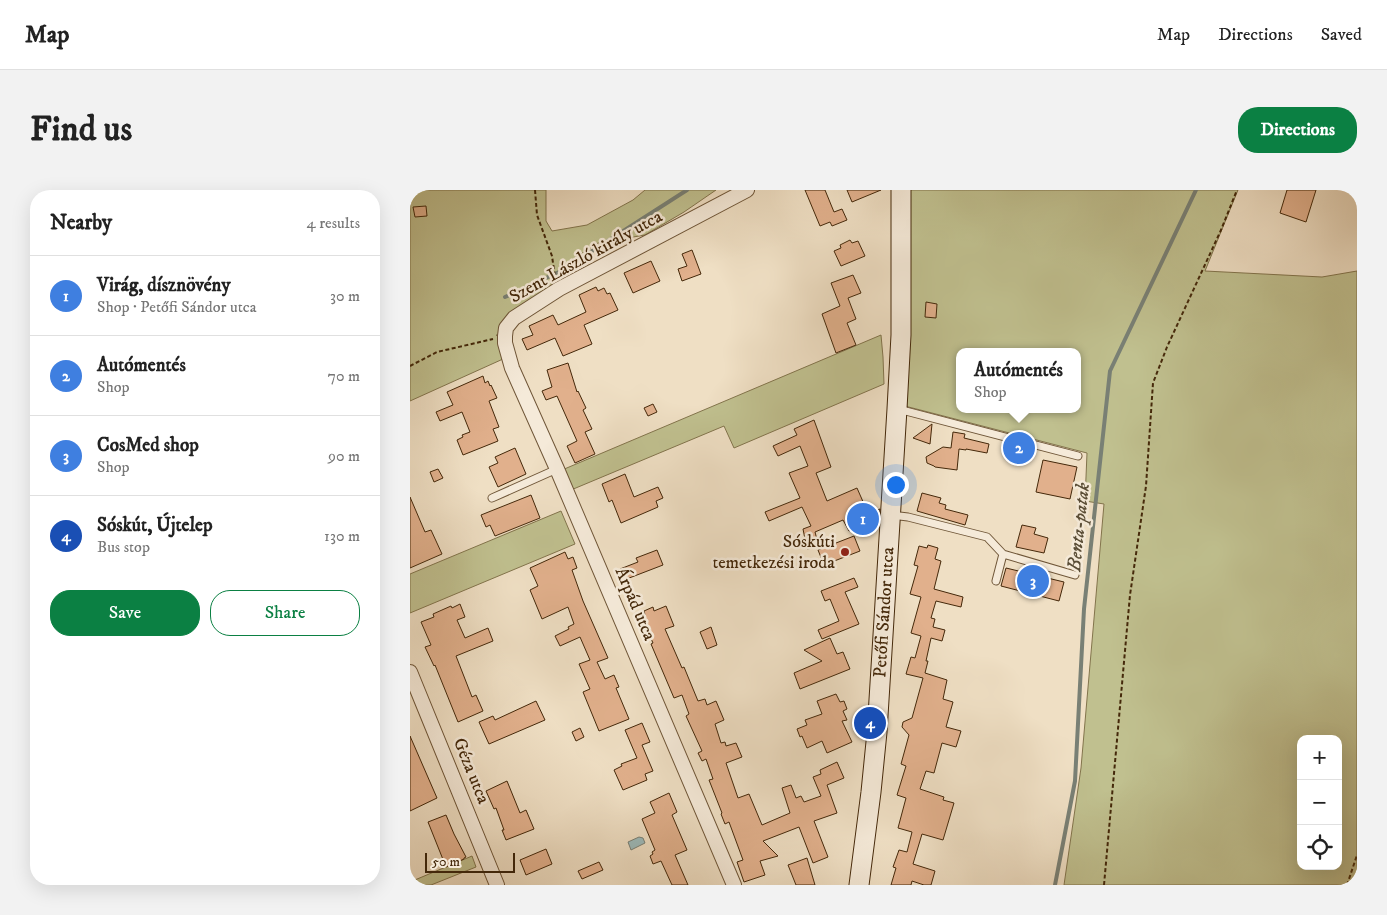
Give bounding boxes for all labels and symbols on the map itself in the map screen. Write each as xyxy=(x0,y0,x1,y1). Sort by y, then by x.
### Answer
street label: Szent László király utca xyxy=(506,206,667,308)
pin: 2 xyxy=(1003,429,1035,467)
your location xyxy=(883,472,909,498)
water label: Benta-patak xyxy=(1063,482,1096,573)
pin: 1 xyxy=(847,500,879,538)
place label: Sóskúti temetkezési iroda xyxy=(712,531,835,574)
marker: Sóskúti temetkezési iroda xyxy=(839,546,851,558)
street label: Petőfi Sándor utca xyxy=(869,546,899,678)
pin: 3 xyxy=(1017,562,1049,600)
street label: Árpád utca xyxy=(610,564,661,644)
pin: 4 xyxy=(854,704,886,742)
street label: Géza utca xyxy=(448,735,494,808)
scale bar xyxy=(425,850,515,873)

